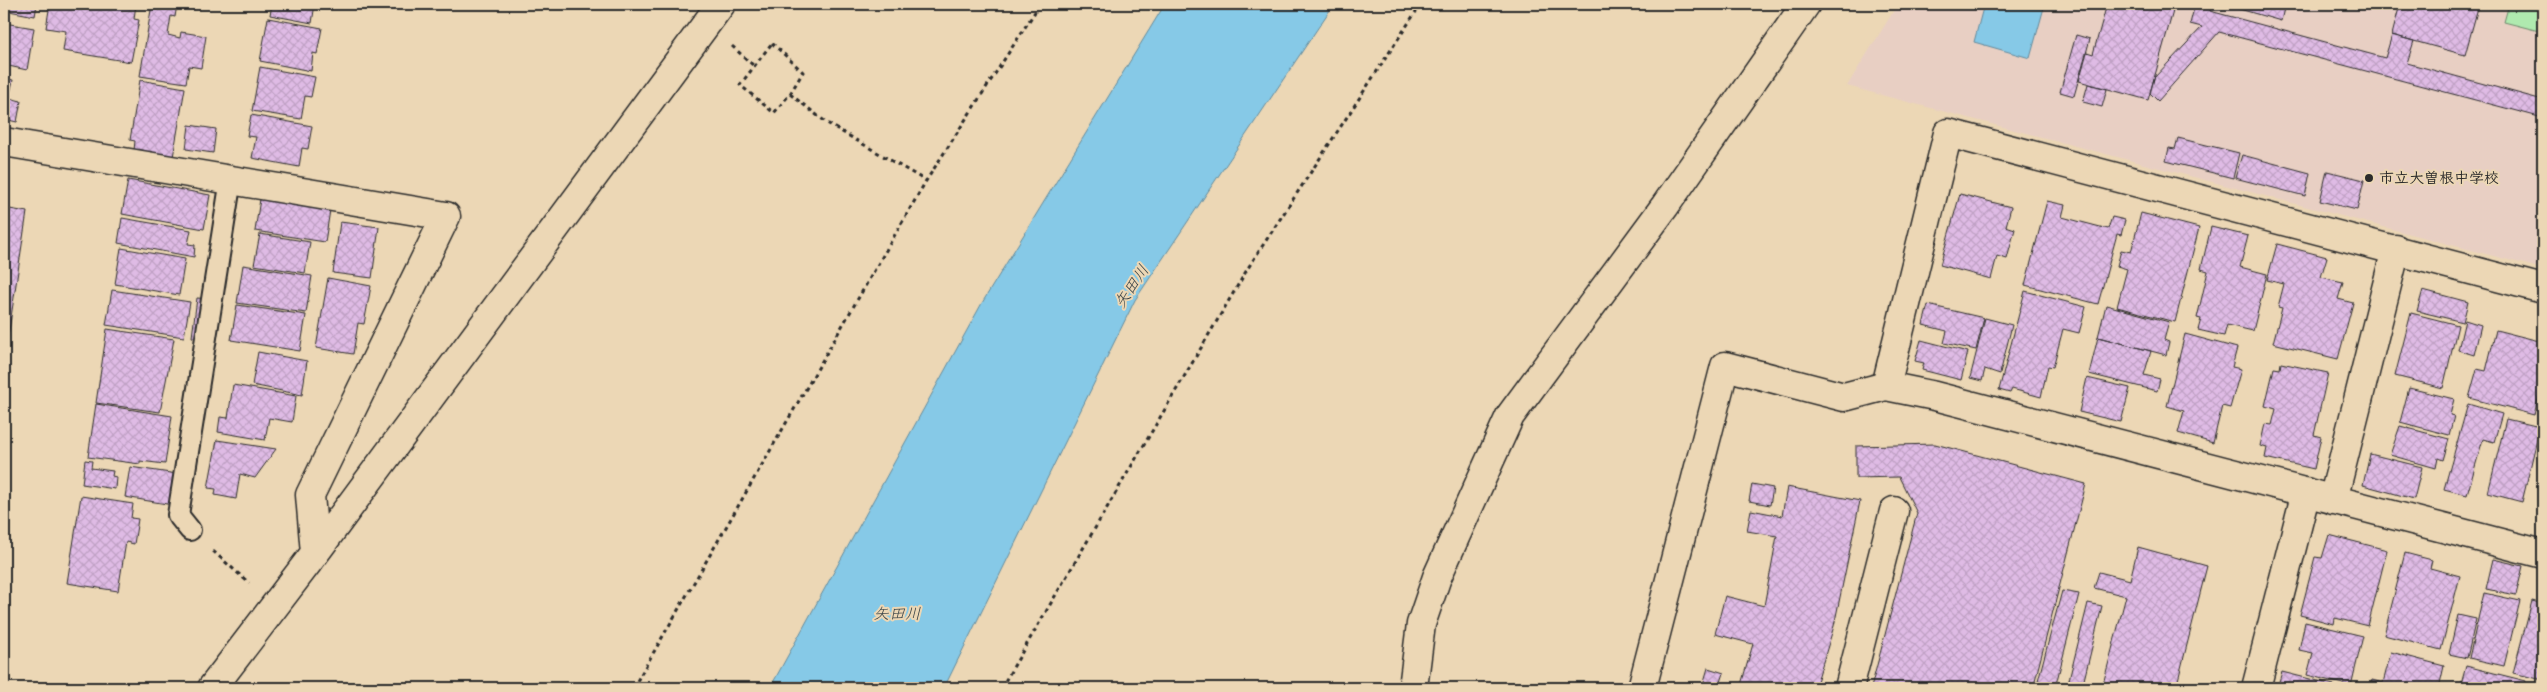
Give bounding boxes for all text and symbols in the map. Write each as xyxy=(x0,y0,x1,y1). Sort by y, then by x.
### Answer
place label: 市立大曽根中学校 xyxy=(2379,170,2499,189)
marker: 市立大曽根中学校 xyxy=(2363,172,2375,184)
water label: 矢田川 xyxy=(1112,262,1155,313)
water label: 矢田川 xyxy=(873,606,921,626)

